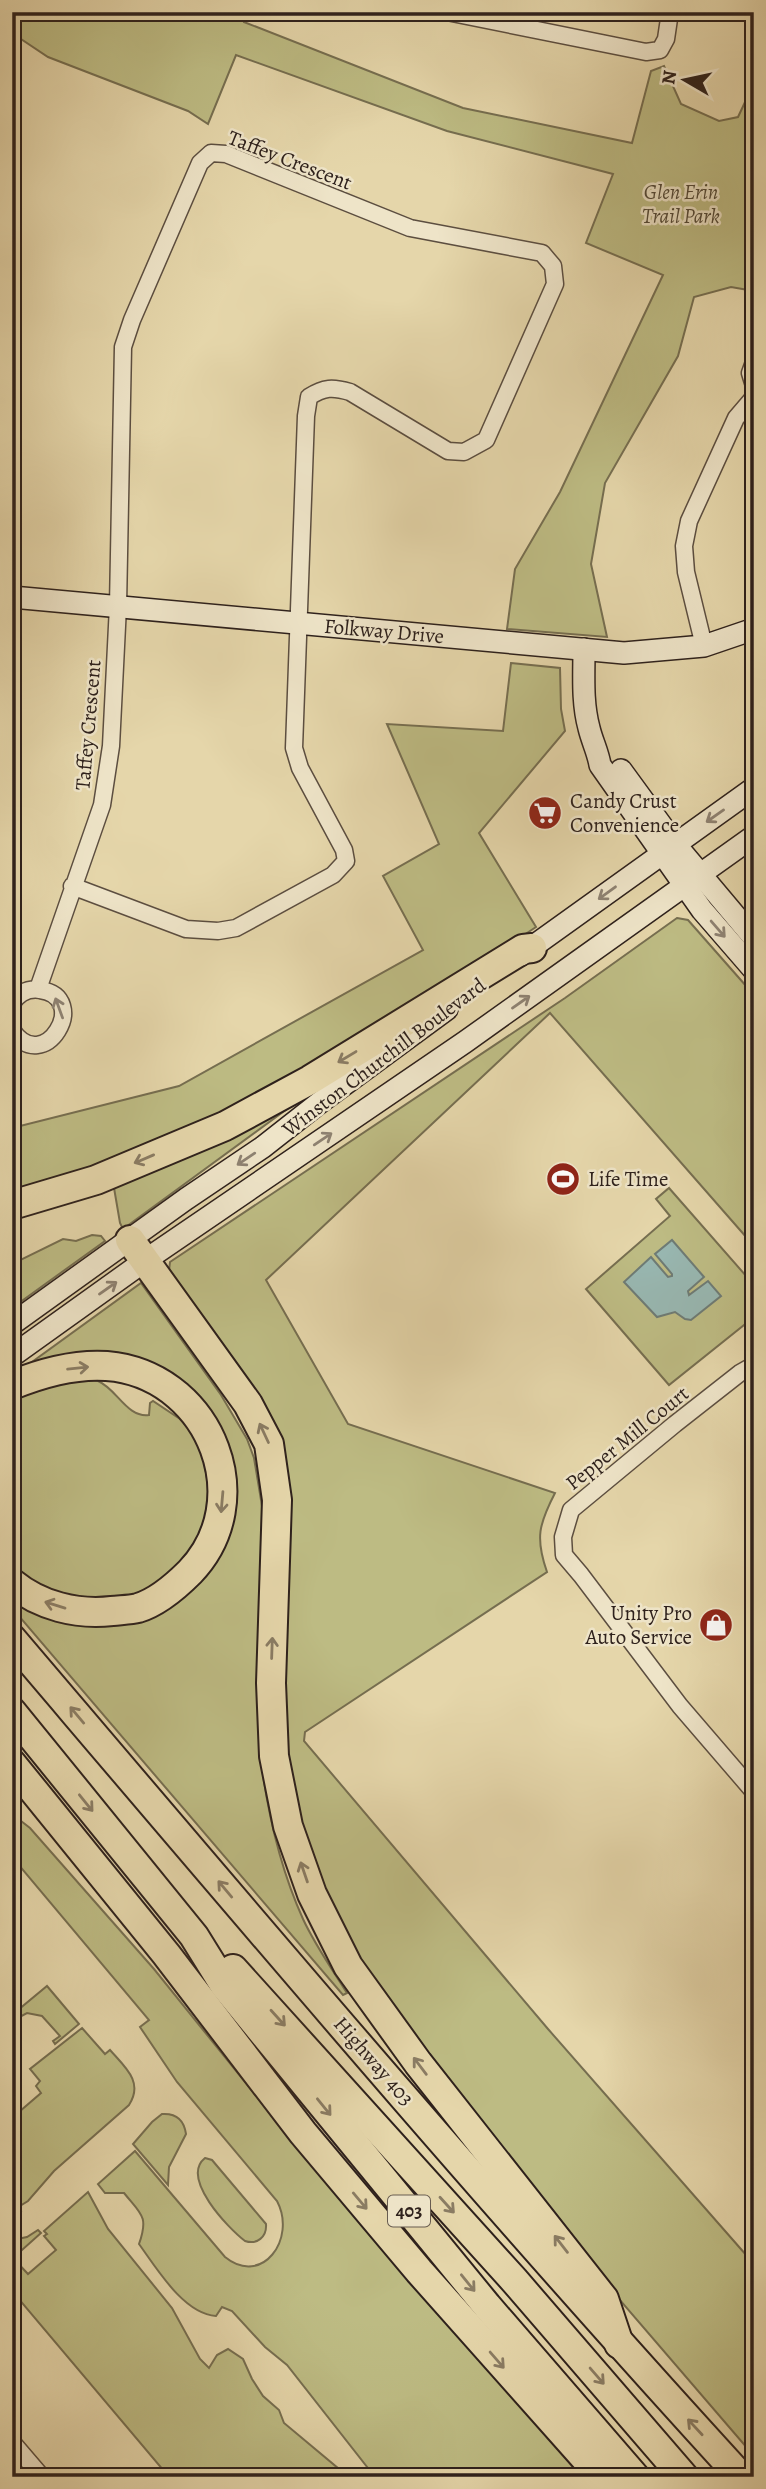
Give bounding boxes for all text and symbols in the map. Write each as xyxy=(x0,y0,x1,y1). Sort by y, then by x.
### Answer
north arrow xyxy=(650,46,720,116)
text: N xyxy=(655,68,683,86)
street label: Taffey Crescent xyxy=(224,123,356,197)
park label: Glen Erin Trail Park xyxy=(642,178,720,230)
street label: Folkway Drive xyxy=(323,612,445,650)
street label: Taffey Crescent xyxy=(68,659,108,791)
place label: Candy Crust Convenience xyxy=(570,787,679,839)
supermarket icon: Candy Crust Convenience xyxy=(526,794,564,832)
one-way arrow xyxy=(705,808,724,823)
one-way arrow xyxy=(598,886,617,901)
one-way arrow xyxy=(710,920,726,938)
street label: Winston Churchill Boulevard xyxy=(276,971,492,1143)
one-way arrow xyxy=(511,995,530,1010)
one-way arrow xyxy=(52,998,64,1020)
one-way arrow xyxy=(338,1051,358,1065)
one-way arrow xyxy=(313,1132,332,1146)
one-way arrow xyxy=(237,1152,256,1166)
one-way arrow xyxy=(134,1154,156,1167)
sports icon: Life Time xyxy=(544,1160,582,1198)
place label: Life Time xyxy=(588,1165,668,1193)
one-way arrow xyxy=(98,1280,117,1295)
one-way arrow xyxy=(66,1361,89,1374)
street label: Pepper Mill Court xyxy=(559,1379,695,1496)
one-way arrow xyxy=(257,1423,271,1444)
one-way arrow xyxy=(215,1490,228,1513)
one-way arrow xyxy=(44,1598,66,1611)
place label: Unity Pro Auto Service xyxy=(585,1599,692,1651)
shop icon: Unity Pro Auto Service xyxy=(697,1606,735,1644)
one-way arrow xyxy=(265,1637,278,1660)
one-way arrow xyxy=(69,1707,85,1725)
one-way arrow xyxy=(78,1794,94,1812)
one-way arrow xyxy=(297,1861,309,1883)
one-way arrow xyxy=(217,1880,233,1898)
one-way arrow xyxy=(270,2008,286,2026)
street label: Highway 403 xyxy=(327,2010,421,2112)
one-way arrow xyxy=(413,2057,428,2075)
one-way arrow xyxy=(316,2098,332,2116)
one-way arrow xyxy=(352,2192,368,2210)
road number: 403 xyxy=(388,2196,430,2226)
one-way arrow xyxy=(438,2196,455,2213)
one-way arrow xyxy=(553,2236,568,2254)
one-way arrow xyxy=(460,2274,476,2292)
one-way arrow xyxy=(488,2350,504,2368)
one-way arrow xyxy=(589,2366,605,2384)
one-way arrow xyxy=(687,2418,703,2436)

